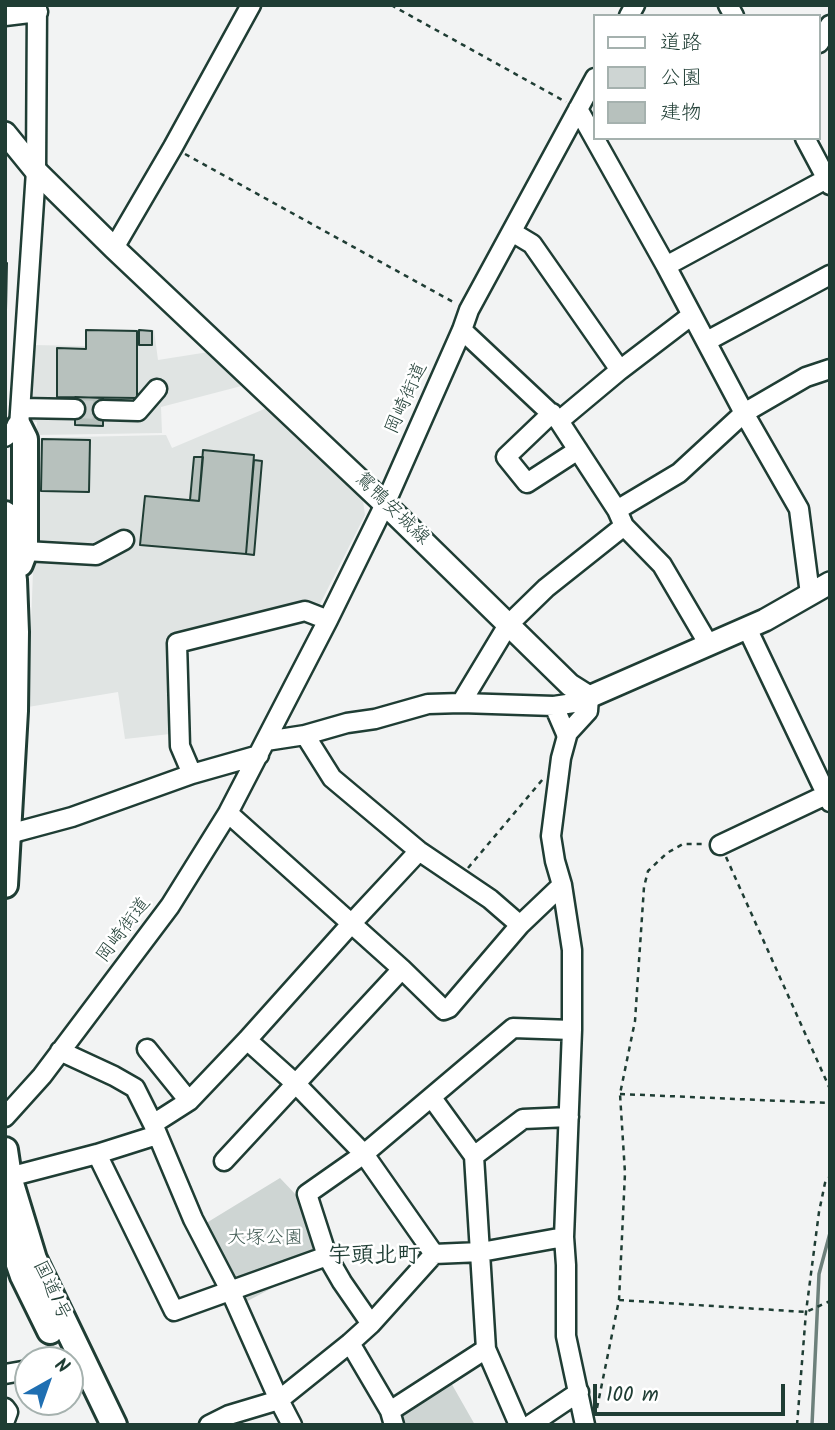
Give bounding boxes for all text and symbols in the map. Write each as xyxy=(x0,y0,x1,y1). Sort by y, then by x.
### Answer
legend xyxy=(594,14,821,140)
text: 道路 xyxy=(660,27,702,60)
text: 公園 xyxy=(660,62,702,95)
text: 建物 xyxy=(660,97,702,130)
street label: 岡崎街道 xyxy=(382,360,434,438)
street label: 鴛鴨安城線 xyxy=(349,469,433,551)
street label: 岡崎街道 xyxy=(93,894,157,968)
park label: 大塚公園 xyxy=(227,1229,303,1251)
district label: 宇頭北町 xyxy=(328,1244,420,1272)
street label: 国道1号 xyxy=(26,1258,74,1324)
north arrow xyxy=(14,1346,84,1416)
text: N xyxy=(47,1351,75,1382)
scale bar xyxy=(597,1370,790,1414)
text: 100 m xyxy=(606,1379,659,1412)

